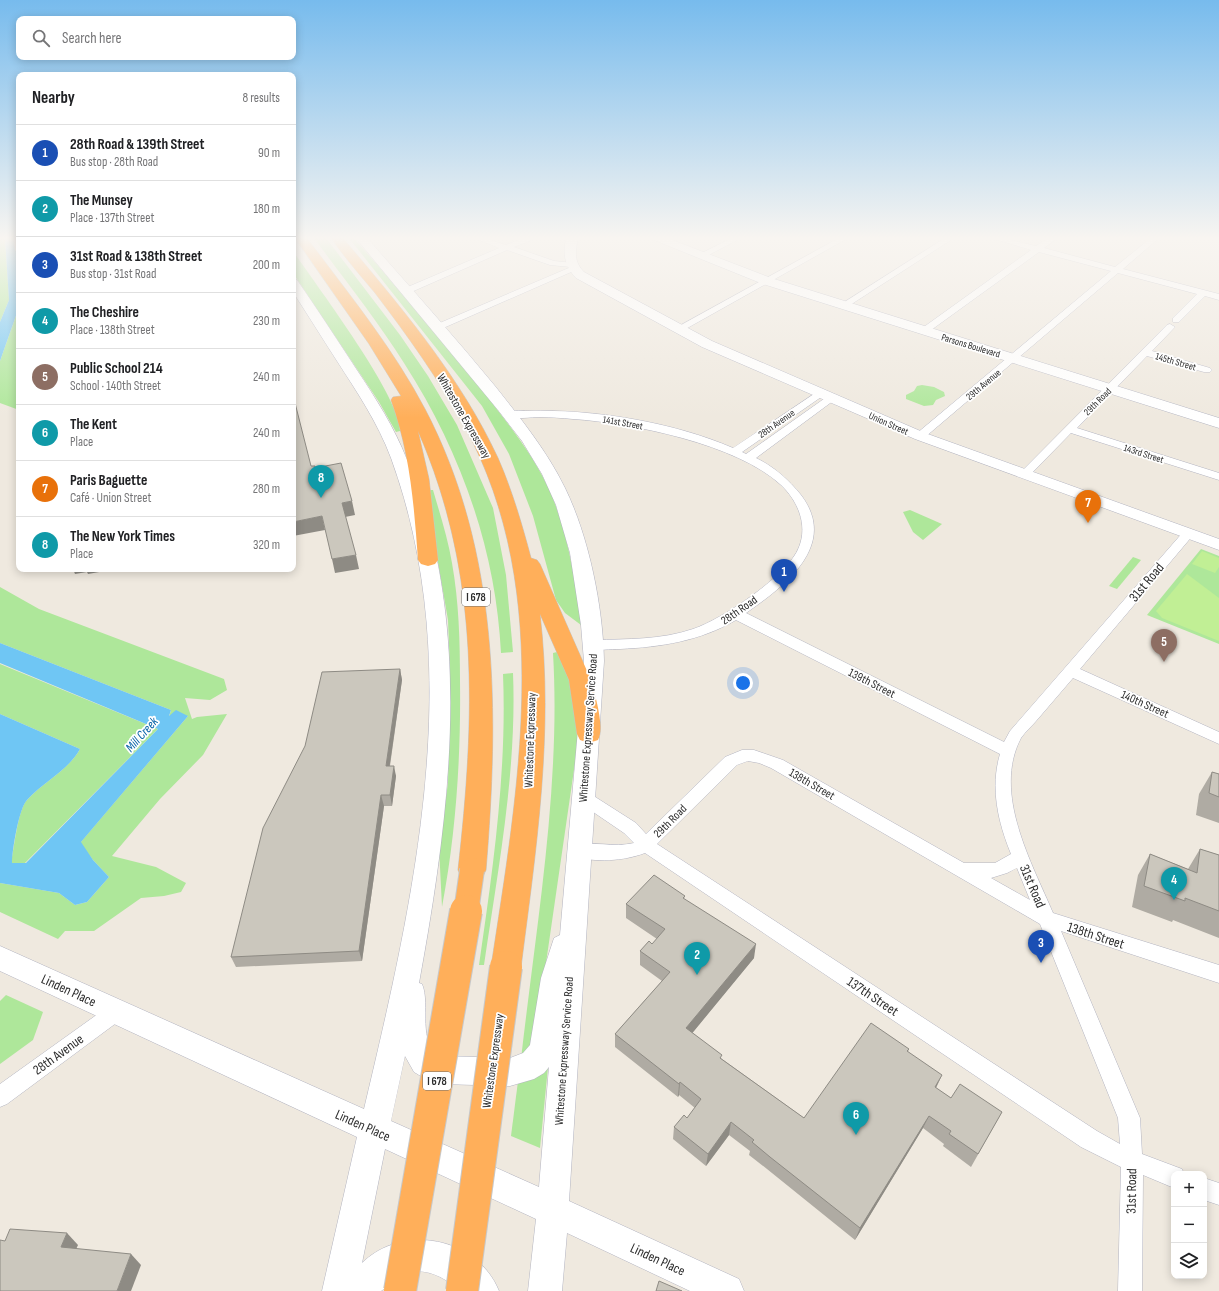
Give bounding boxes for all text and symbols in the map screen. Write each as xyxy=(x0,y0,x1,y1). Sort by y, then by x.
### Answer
search box xyxy=(16,16,296,60)
icon: search xyxy=(30,27,52,49)
text: Search here xyxy=(62,29,122,48)
text: Nearby xyxy=(32,88,75,108)
text: 8 results xyxy=(242,90,280,106)
text: 28th Road & 139th Street xyxy=(70,135,204,154)
text: 1 xyxy=(42,145,48,161)
text: 90 m xyxy=(258,145,280,161)
text: Bus stop · 28th Road xyxy=(70,154,158,170)
text: The Munsey xyxy=(70,191,133,210)
text: 2 xyxy=(42,201,48,217)
text: 180 m xyxy=(254,201,280,217)
text: Place · 137th Street xyxy=(70,210,154,226)
text: 31st Road & 138th Street xyxy=(70,247,202,266)
text: 3 xyxy=(42,257,48,273)
text: 200 m xyxy=(253,257,280,273)
text: Bus stop · 31st Road xyxy=(70,266,156,282)
text: The Cheshire xyxy=(70,303,139,322)
text: 4 xyxy=(42,313,48,329)
text: 230 m xyxy=(253,313,280,329)
text: Place · 138th Street xyxy=(70,322,155,338)
street label: Parsons Boulevard xyxy=(940,331,1002,361)
street label: 145th Street xyxy=(1154,350,1197,373)
text: Public School 214 xyxy=(70,359,163,378)
street label: 29th Avenue xyxy=(964,367,1004,403)
text: 5 xyxy=(42,369,48,385)
text: 240 m xyxy=(253,369,280,385)
street label: Whitestone Expressway xyxy=(433,371,494,461)
text: School · 140th Street xyxy=(70,378,161,394)
street label: 29th Road xyxy=(1081,385,1114,418)
street label: 28th Avenue xyxy=(756,407,797,441)
street label: Union Street xyxy=(867,410,910,438)
street label: 141st Street xyxy=(602,414,644,432)
text: The Kent xyxy=(70,415,117,434)
text: 6 xyxy=(42,425,48,441)
text: 240 m xyxy=(253,425,280,441)
text: Place xyxy=(70,434,93,450)
street label: 143rd Street xyxy=(1122,442,1165,466)
pin: 8 xyxy=(308,465,334,498)
text: Paris Baguette xyxy=(70,471,147,490)
text: 7 xyxy=(42,481,48,497)
text: 280 m xyxy=(253,481,280,497)
text: Café · Union Street xyxy=(70,490,151,506)
pin: 7 xyxy=(1075,490,1101,523)
text: The New York Times xyxy=(70,527,175,546)
text: 8 xyxy=(42,537,48,553)
text: 320 m xyxy=(253,537,280,553)
text: Place xyxy=(70,546,93,562)
pin: 1 xyxy=(771,559,797,592)
street label: 31st Road xyxy=(1125,559,1168,605)
road number: I 678 xyxy=(462,588,490,606)
street label: 28th Road xyxy=(718,593,760,628)
pin: 5 xyxy=(1151,629,1177,662)
street label: Whitestone Expressway Service Road xyxy=(576,653,601,803)
street label: 139th Street xyxy=(846,665,898,702)
your location xyxy=(733,673,753,693)
street label: 140th Street xyxy=(1119,687,1171,722)
street label: Whitestone Expressway xyxy=(521,692,540,788)
water label: Mill Creek xyxy=(122,713,162,755)
street label: 138th Street xyxy=(786,765,838,804)
street label: 29th Road xyxy=(651,802,690,841)
street label: 31st Road xyxy=(1016,862,1049,911)
pin: 4 xyxy=(1161,867,1187,900)
street label: 138th Street xyxy=(1065,918,1126,953)
pin: 3 xyxy=(1028,930,1054,963)
pin: 2 xyxy=(684,942,710,975)
street label: Linden Place xyxy=(39,970,99,1011)
street label: 137th Street xyxy=(844,973,902,1020)
street label: Whitestone Expressway Service Road xyxy=(552,976,577,1126)
street label: Whitestone Expressway xyxy=(479,1013,508,1109)
street label: 28th Avenue xyxy=(30,1030,87,1079)
road number: I 678 xyxy=(423,1072,451,1090)
pin: 6 xyxy=(843,1102,869,1135)
street label: Linden Place xyxy=(333,1106,393,1145)
street label: 31st Road xyxy=(1123,1168,1140,1214)
map controls xyxy=(1171,1171,1207,1279)
button: + xyxy=(1171,1171,1207,1207)
button: − xyxy=(1171,1207,1207,1243)
street label: Linden Place xyxy=(628,1239,688,1280)
button: layers xyxy=(1171,1243,1207,1279)

